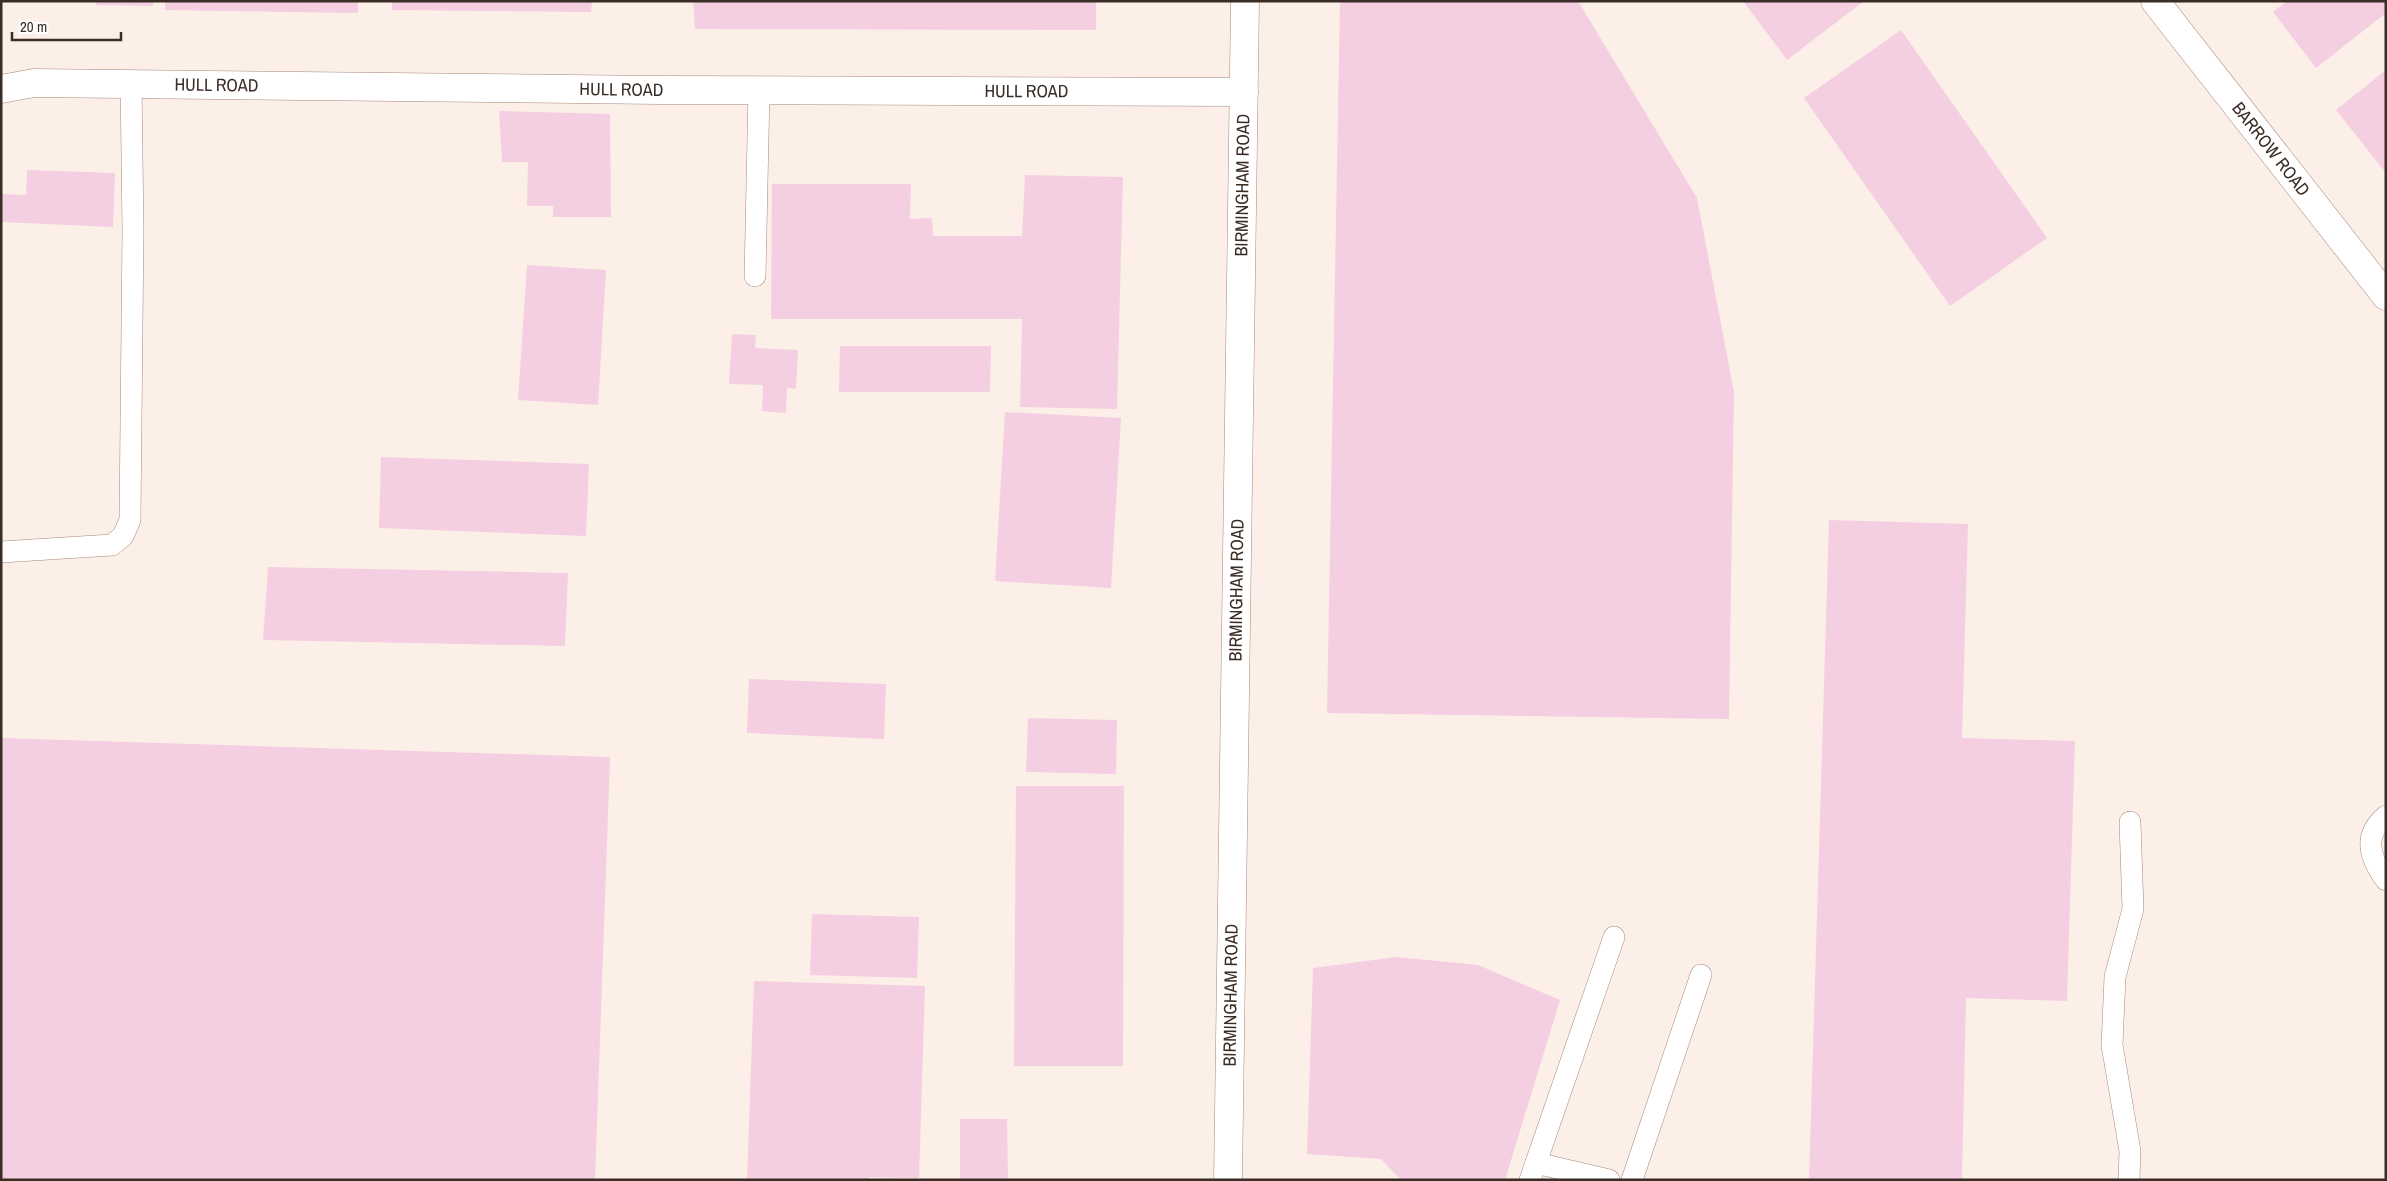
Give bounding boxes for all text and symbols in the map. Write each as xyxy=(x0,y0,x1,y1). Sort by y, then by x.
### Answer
scale bar xyxy=(12,10,121,42)
text: 20 m xyxy=(20,16,47,37)
street label: HULL ROAD xyxy=(174,72,259,98)
street label: HULL ROAD xyxy=(579,76,663,102)
street label: HULL ROAD xyxy=(984,78,1068,103)
street label: BARROW ROAD xyxy=(2227,96,2316,201)
street label: BIRMINGHAM ROAD xyxy=(1228,114,1255,257)
street label: BIRMINGHAM ROAD xyxy=(1222,519,1250,662)
street label: BIRMINGHAM ROAD xyxy=(1217,923,1244,1067)

